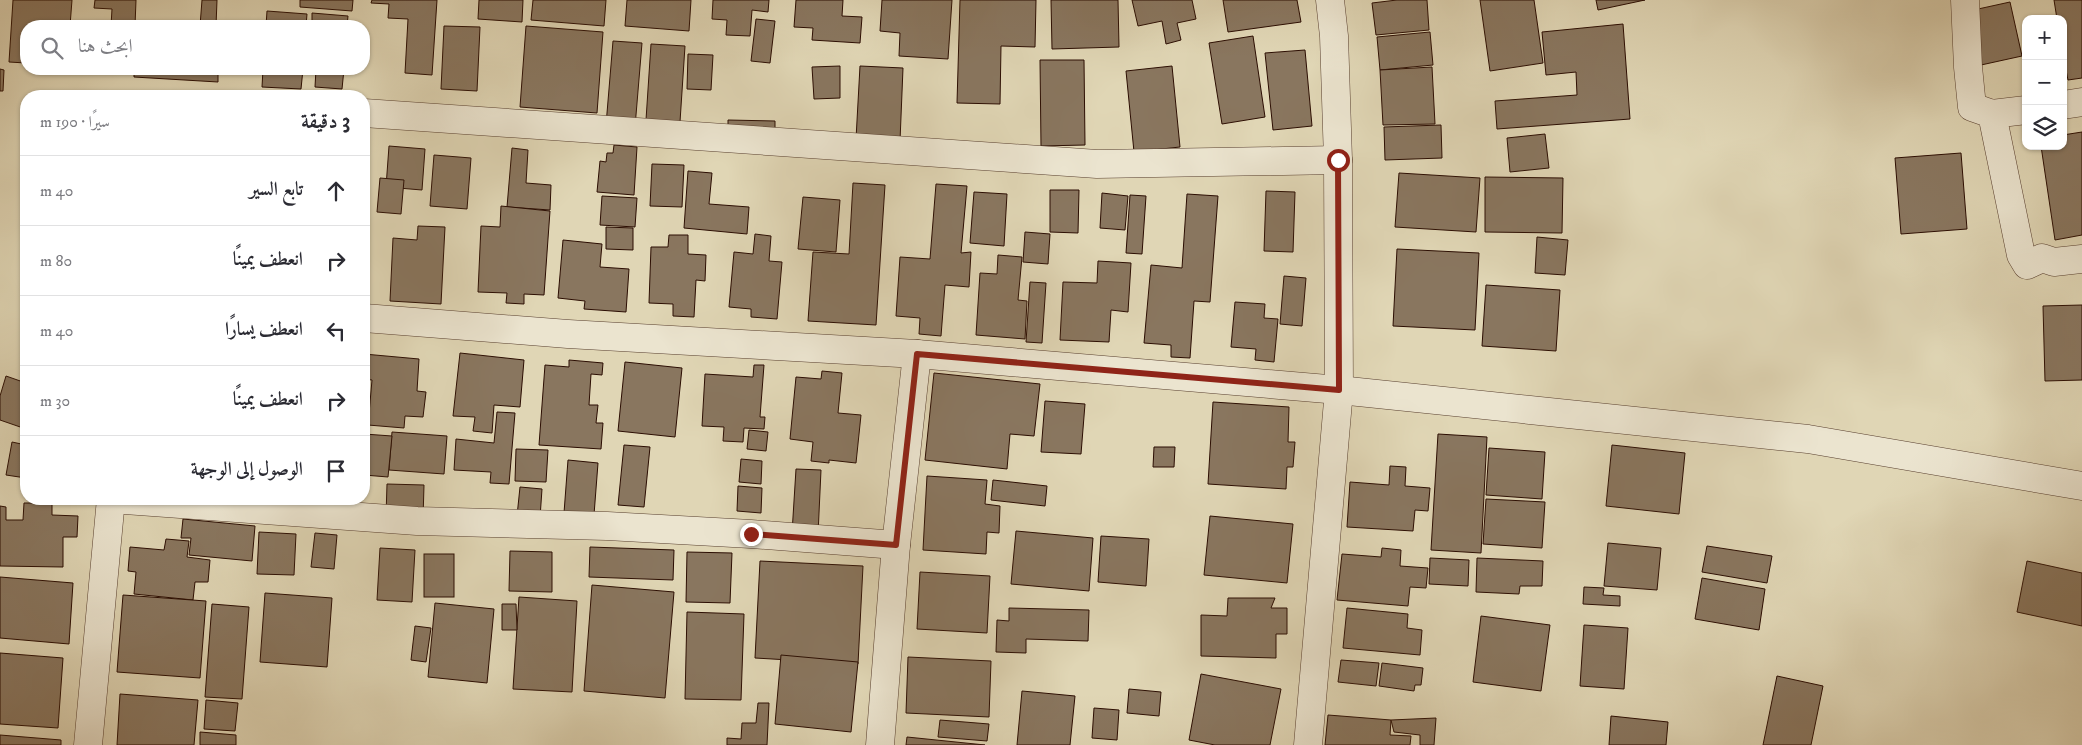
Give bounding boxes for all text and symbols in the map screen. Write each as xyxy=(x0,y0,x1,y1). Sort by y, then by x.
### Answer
map controls xyxy=(2022,15,2067,150)
button: + xyxy=(2022,15,2067,60)
search box xyxy=(20,20,370,75)
icon: search xyxy=(38,34,66,62)
text: ابحث هنا xyxy=(78,35,133,58)
button: − xyxy=(2022,60,2067,105)
button: layers xyxy=(2022,105,2067,150)
text: 3 دقيقة xyxy=(301,109,350,135)
text: سيرًا · 190 m xyxy=(40,112,110,132)
route start xyxy=(1327,149,1350,172)
icon: ahead xyxy=(322,177,350,205)
text: تابع السير xyxy=(249,178,303,201)
text: 40 m xyxy=(40,181,73,201)
icon: right xyxy=(322,247,350,275)
text: انعطف يمينًا xyxy=(233,248,303,271)
text: 80 m xyxy=(40,251,72,271)
icon: left xyxy=(322,317,350,345)
text: انعطف يسارًا xyxy=(225,318,303,341)
text: 40 m xyxy=(40,321,73,341)
icon: right xyxy=(322,387,350,415)
text: انعطف يمينًا xyxy=(233,388,303,411)
text: 30 m xyxy=(40,391,70,411)
icon: arrive xyxy=(322,457,350,485)
text: الوصول إلى الوجهة xyxy=(191,458,303,481)
route end xyxy=(740,523,763,546)

